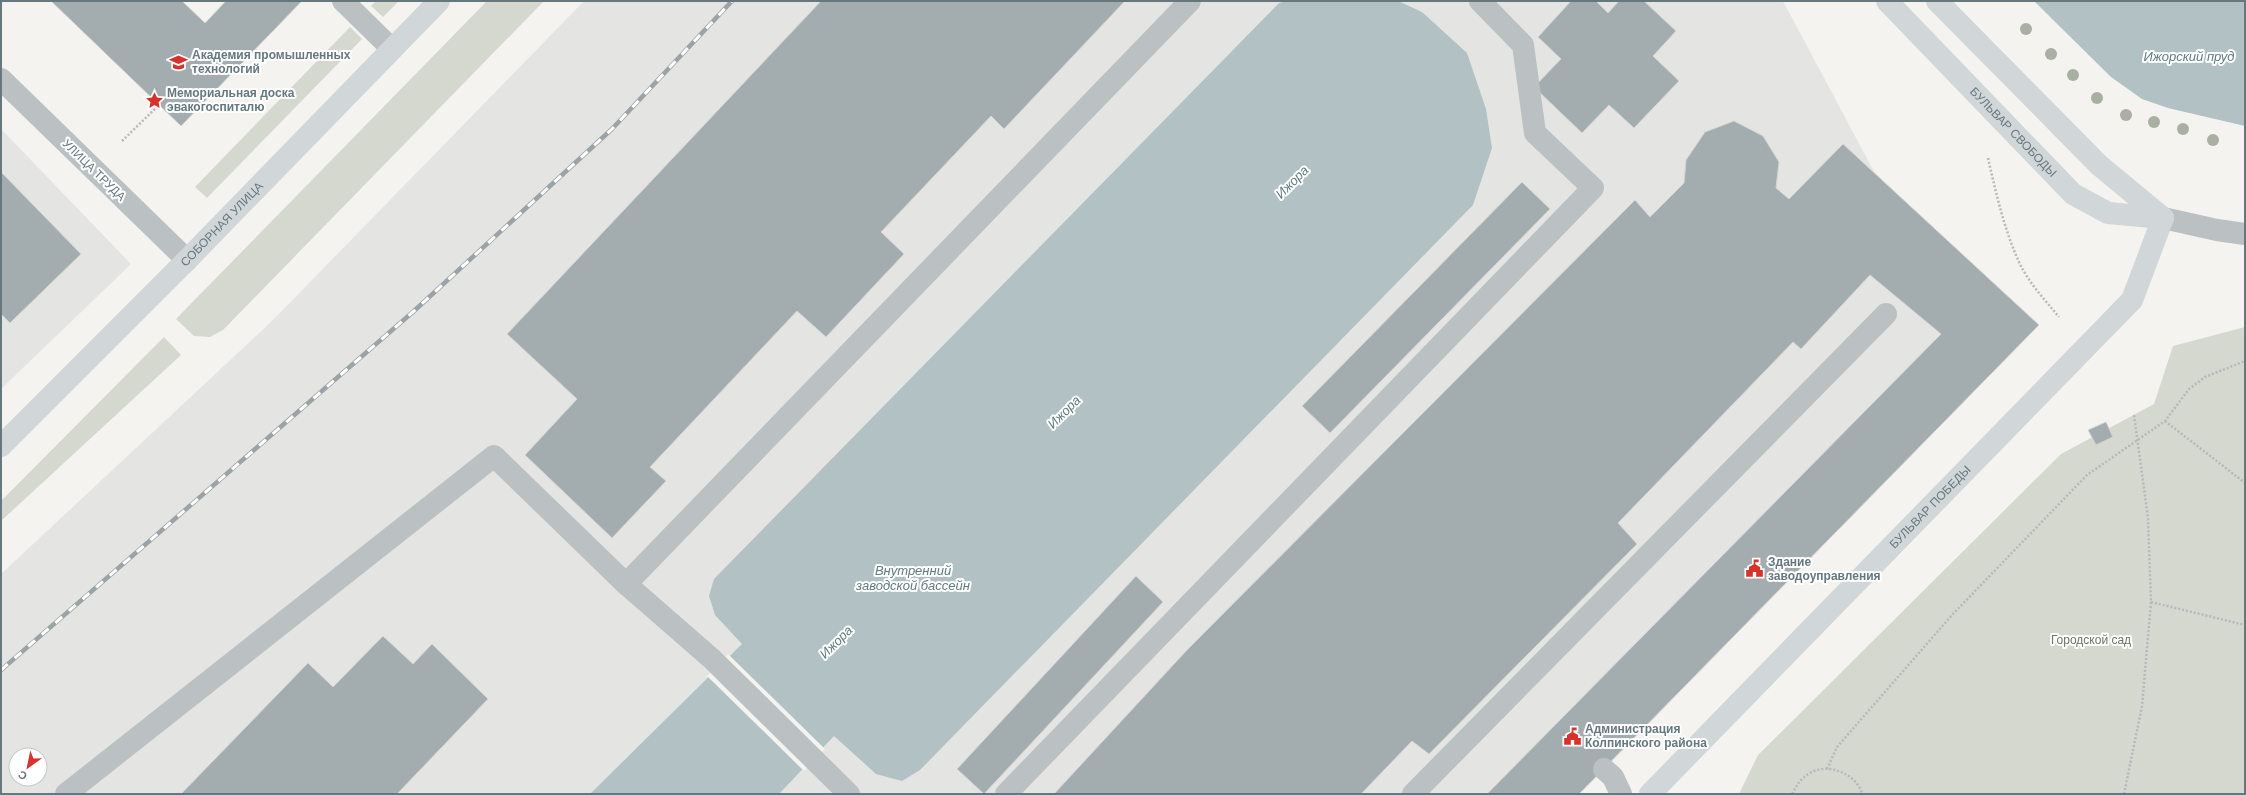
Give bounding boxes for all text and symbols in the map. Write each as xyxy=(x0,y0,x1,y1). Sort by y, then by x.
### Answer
place label: Академия промышленных технологий xyxy=(192,48,351,76)
water label: Ижорский пруд xyxy=(2143,49,2235,64)
school or university icon: Академия промышленных технологий xyxy=(169,52,189,72)
street label: БУЛЬВАР СВОБОДЫ xyxy=(1967,84,2060,180)
place label: Мемориальная доска эвакогоспиталю xyxy=(167,86,295,114)
place icon: Мемориальная доска эвакогоспиталю xyxy=(144,90,164,110)
street label: УЛИЦА ТРУДА xyxy=(60,136,128,204)
water label: Ижора xyxy=(1273,163,1311,201)
street label: СОБОРНАЯ УЛИЦА xyxy=(178,179,266,269)
water label: Ижора xyxy=(1045,393,1083,431)
street label: БУЛЬВАР ПОБЕДЫ xyxy=(1887,463,1974,551)
place label: Здание заводоуправления xyxy=(1768,555,1881,583)
public building icon: Здание заводоуправления xyxy=(1745,559,1765,579)
water label: Внутренний заводской бассейн xyxy=(855,563,970,593)
water label: Ижора xyxy=(817,623,855,661)
park label: Городской сад xyxy=(2051,633,2131,647)
place label: Администрация Колпинского района xyxy=(1585,722,1707,750)
public building icon: Администрация Колпинского района xyxy=(1562,726,1582,746)
north arrow xyxy=(8,747,48,787)
text: С xyxy=(16,768,29,783)

